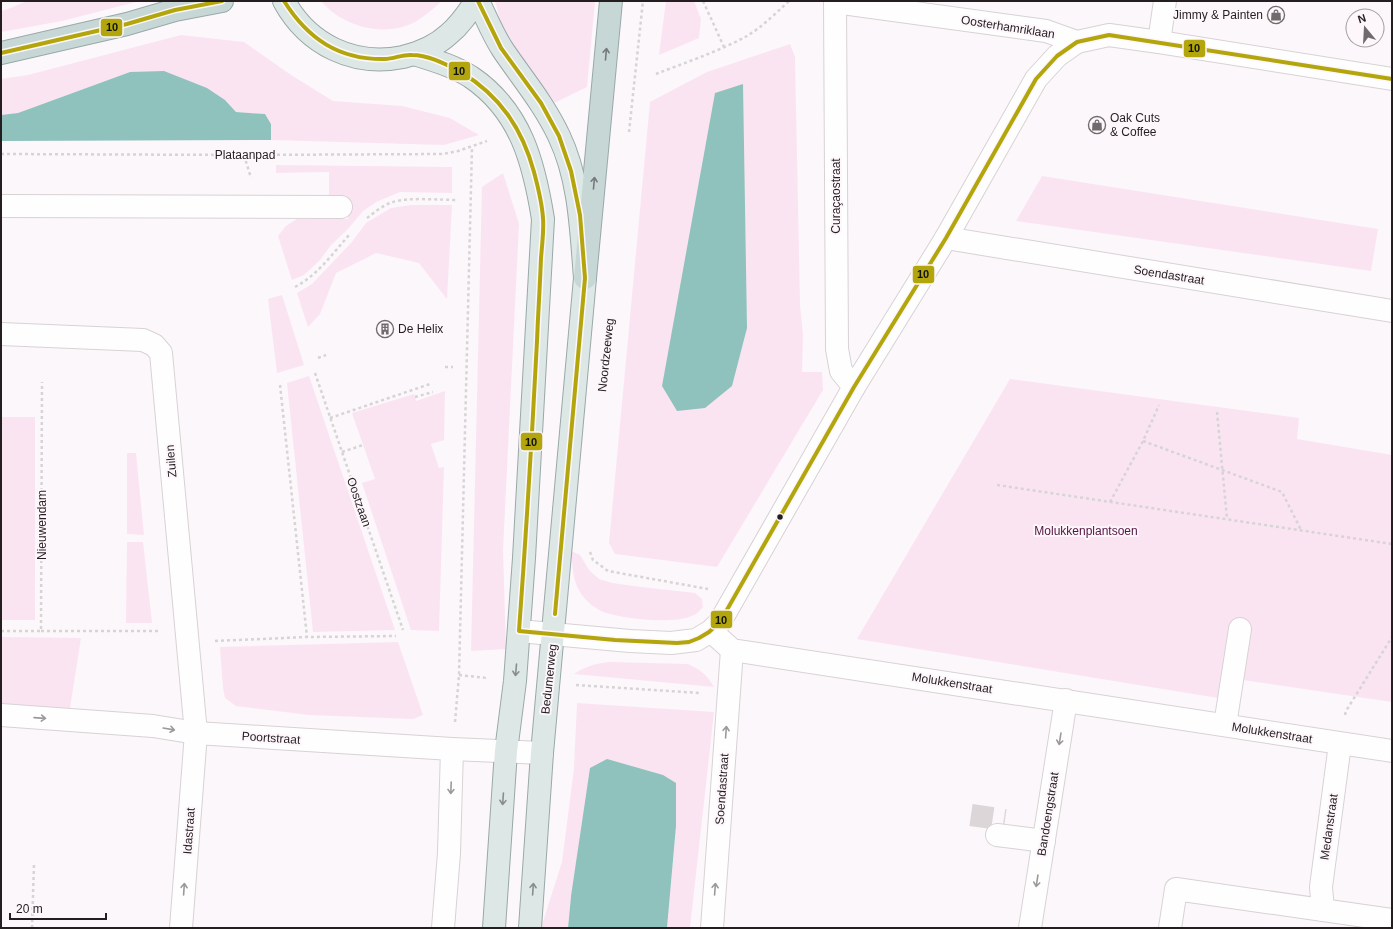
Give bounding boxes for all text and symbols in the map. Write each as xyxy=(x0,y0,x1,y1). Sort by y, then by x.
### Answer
shop icon: Jimmy & Painten xyxy=(1266,5,1286,25)
place label: Jimmy & Painten xyxy=(1173,8,1263,22)
north arrow xyxy=(1345,8,1385,48)
text: N xyxy=(1356,12,1368,25)
street label: Oosterhamriklaan xyxy=(960,13,1056,41)
line badge: 10 xyxy=(100,18,123,37)
text: 10 xyxy=(106,21,118,33)
line badge: 10 xyxy=(1183,39,1206,58)
text: 10 xyxy=(1188,42,1200,54)
one-way arrow xyxy=(602,48,610,61)
line badge: 10 xyxy=(448,61,471,81)
text: 10 xyxy=(453,65,465,77)
place label: Oak Cuts & Coffee xyxy=(1110,111,1160,139)
shop icon: Oak Cuts & Coffee xyxy=(1087,115,1107,135)
street label: Plataanpad xyxy=(215,148,275,162)
street label: Curaçaostraat xyxy=(829,158,843,234)
one-way arrow xyxy=(590,177,598,190)
street label: Soendastraat xyxy=(1133,263,1206,288)
line badge: 10 xyxy=(912,265,935,284)
text: 10 xyxy=(917,268,929,280)
street label: Noordzeeweg xyxy=(595,317,617,393)
building icon: De Helix xyxy=(375,319,395,339)
place label: De Helix xyxy=(398,322,443,336)
line badge: 10 xyxy=(520,432,543,451)
text: 10 xyxy=(525,436,537,448)
street label: Zuilen xyxy=(163,444,179,478)
street label: Oostzaan xyxy=(344,475,374,529)
street label: Nieuwendam xyxy=(35,490,49,560)
unlabelled marker xyxy=(775,512,785,522)
park label: Molukkenplantsoen xyxy=(1034,524,1138,538)
line badge: 10 xyxy=(710,610,733,629)
text: 10 xyxy=(715,614,727,626)
street label: Bedumerweg xyxy=(538,643,560,715)
one-way arrow xyxy=(512,663,519,676)
street label: Molukkenstraat xyxy=(911,670,994,696)
one-way arrow xyxy=(33,714,46,721)
street label: Molukkenstraat xyxy=(1231,720,1314,746)
one-way arrow xyxy=(162,725,175,733)
one-way arrow xyxy=(723,726,730,739)
street label: Poortstraat xyxy=(241,729,301,747)
one-way arrow xyxy=(1056,732,1064,745)
street label: Soendastraat xyxy=(713,752,732,825)
street label: Bandoengstraat xyxy=(1034,770,1062,857)
one-way arrow xyxy=(447,781,455,794)
one-way arrow xyxy=(499,792,507,805)
street label: Medanstraat xyxy=(1317,792,1341,861)
street label: Idastraat xyxy=(180,807,198,855)
one-way arrow xyxy=(1033,874,1041,887)
one-way arrow xyxy=(181,883,188,896)
one-way arrow xyxy=(529,883,536,896)
one-way arrow xyxy=(711,883,718,896)
scale bar xyxy=(10,895,106,921)
text: 20 m xyxy=(16,902,43,916)

